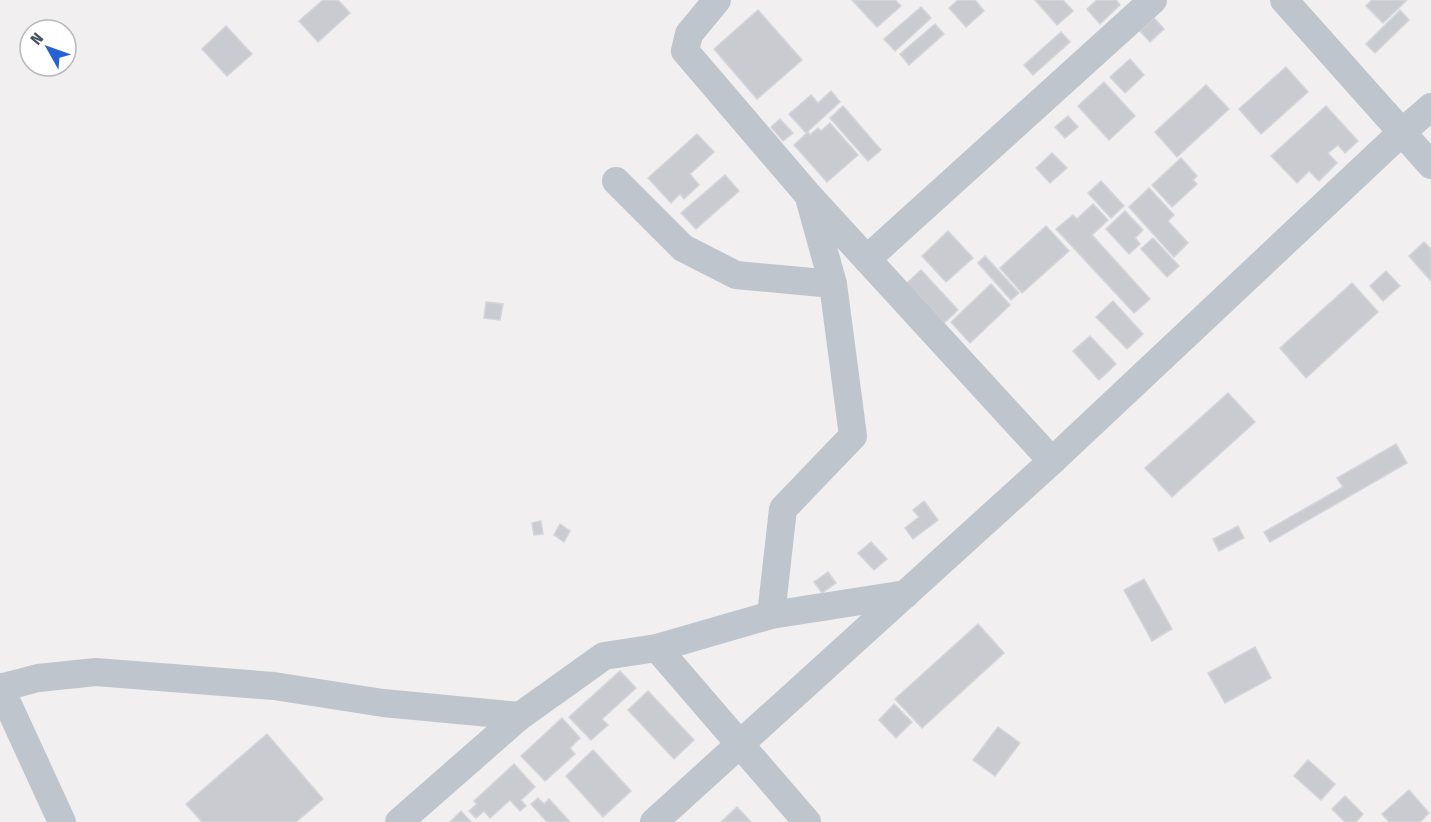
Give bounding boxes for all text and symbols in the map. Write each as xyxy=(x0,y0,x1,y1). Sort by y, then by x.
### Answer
north arrow xyxy=(18,18,78,78)
text: N xyxy=(27,29,47,48)

